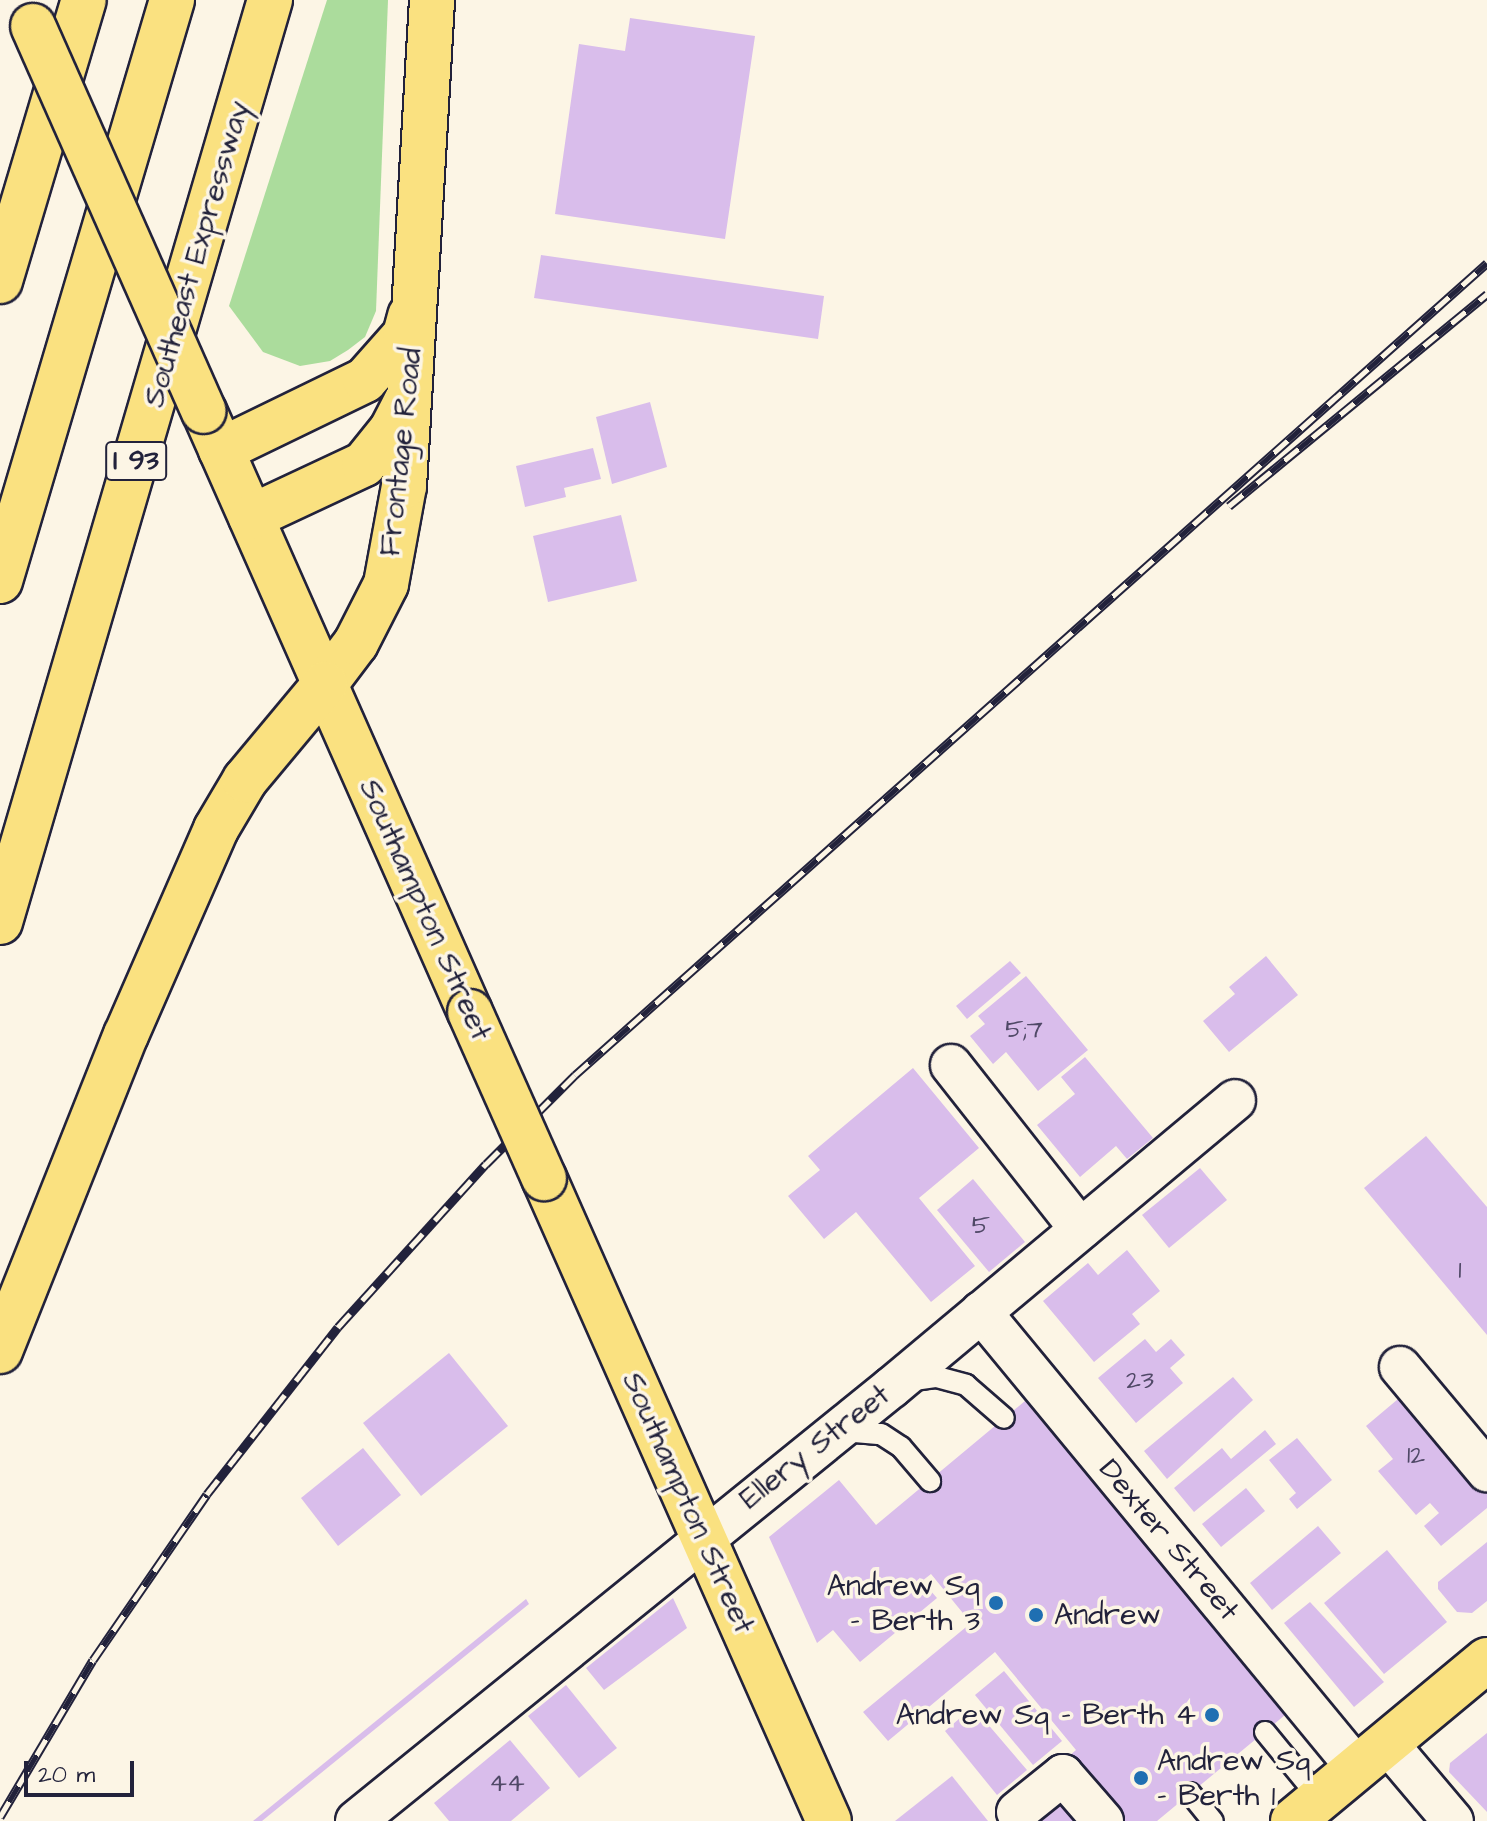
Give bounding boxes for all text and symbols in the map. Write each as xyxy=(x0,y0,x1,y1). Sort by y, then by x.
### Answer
street label: Southeast Expressway xyxy=(136,97,258,411)
street label: Frontage Road xyxy=(372,346,430,558)
road number: I 93 xyxy=(104,437,168,485)
street label: Southampton Street xyxy=(351,774,499,1046)
house number: 5;7 xyxy=(1005,1014,1043,1046)
house number: 5 xyxy=(972,1210,990,1242)
house number: 1 xyxy=(1458,1255,1462,1287)
house number: 23 xyxy=(1126,1365,1154,1397)
street label: Southampton Street xyxy=(614,1367,762,1639)
street label: Ellery Street xyxy=(733,1377,897,1517)
house number: 12 xyxy=(1407,1440,1425,1472)
street label: Dexter Street xyxy=(1091,1452,1247,1628)
place label: Andrew Sq - Berth 3 xyxy=(827,1568,980,1638)
marker: Andrew Sq - Berth 3 xyxy=(987,1594,1005,1612)
place label: Andrew xyxy=(1054,1597,1161,1633)
marker: Andrew xyxy=(1025,1604,1047,1626)
place label: Andrew Sq - Berth 4 xyxy=(896,1697,1196,1733)
marker: Andrew Sq - Berth 4 xyxy=(1203,1706,1221,1724)
place label: Andrew Sq - Berth 1 xyxy=(1157,1743,1310,1814)
scale bar xyxy=(28,1745,138,1795)
text: 20 m xyxy=(38,1758,95,1792)
house number: 44 xyxy=(489,1768,525,1800)
marker: Andrew Sq - Berth 1 xyxy=(1132,1769,1150,1787)

